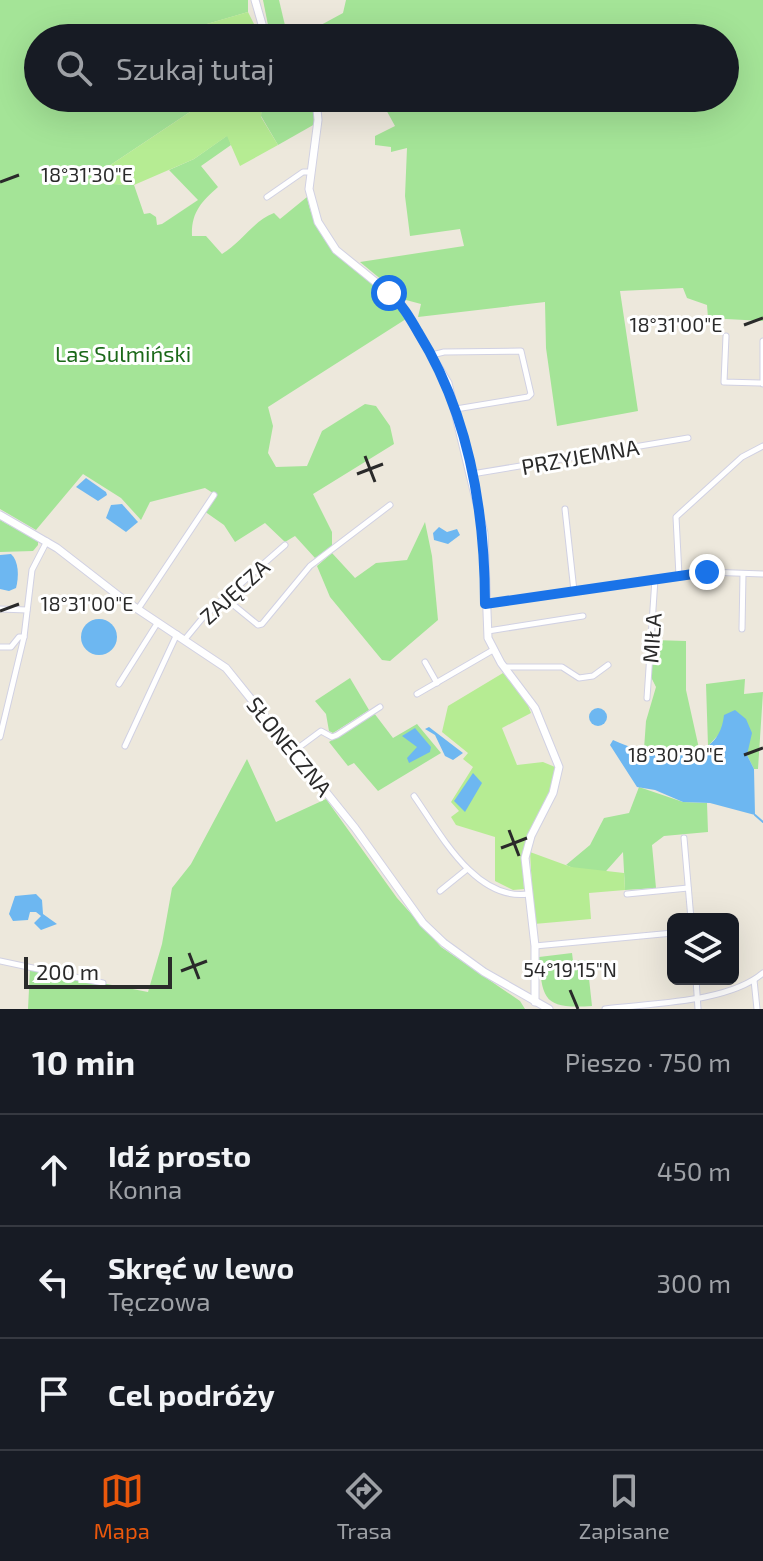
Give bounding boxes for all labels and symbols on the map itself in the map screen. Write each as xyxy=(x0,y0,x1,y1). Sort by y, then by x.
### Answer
text: 18°31'30"E xyxy=(41,162,133,186)
route start xyxy=(371,275,407,311)
text: 18°31'00"E xyxy=(630,312,723,336)
park label: Las Sulmiński xyxy=(55,340,191,366)
street label: PRZYJEMNA xyxy=(519,433,641,479)
street label: ZAJĘCZA xyxy=(194,553,274,629)
route end xyxy=(689,554,725,590)
text: 18°31'00"E xyxy=(41,591,134,615)
street label: MIŁA xyxy=(636,612,666,664)
street label: SŁONECZNA xyxy=(242,691,338,801)
text: 18°30'30"E xyxy=(628,742,724,766)
scale bar xyxy=(24,953,172,989)
text: 54°19'15"N xyxy=(523,957,617,981)

